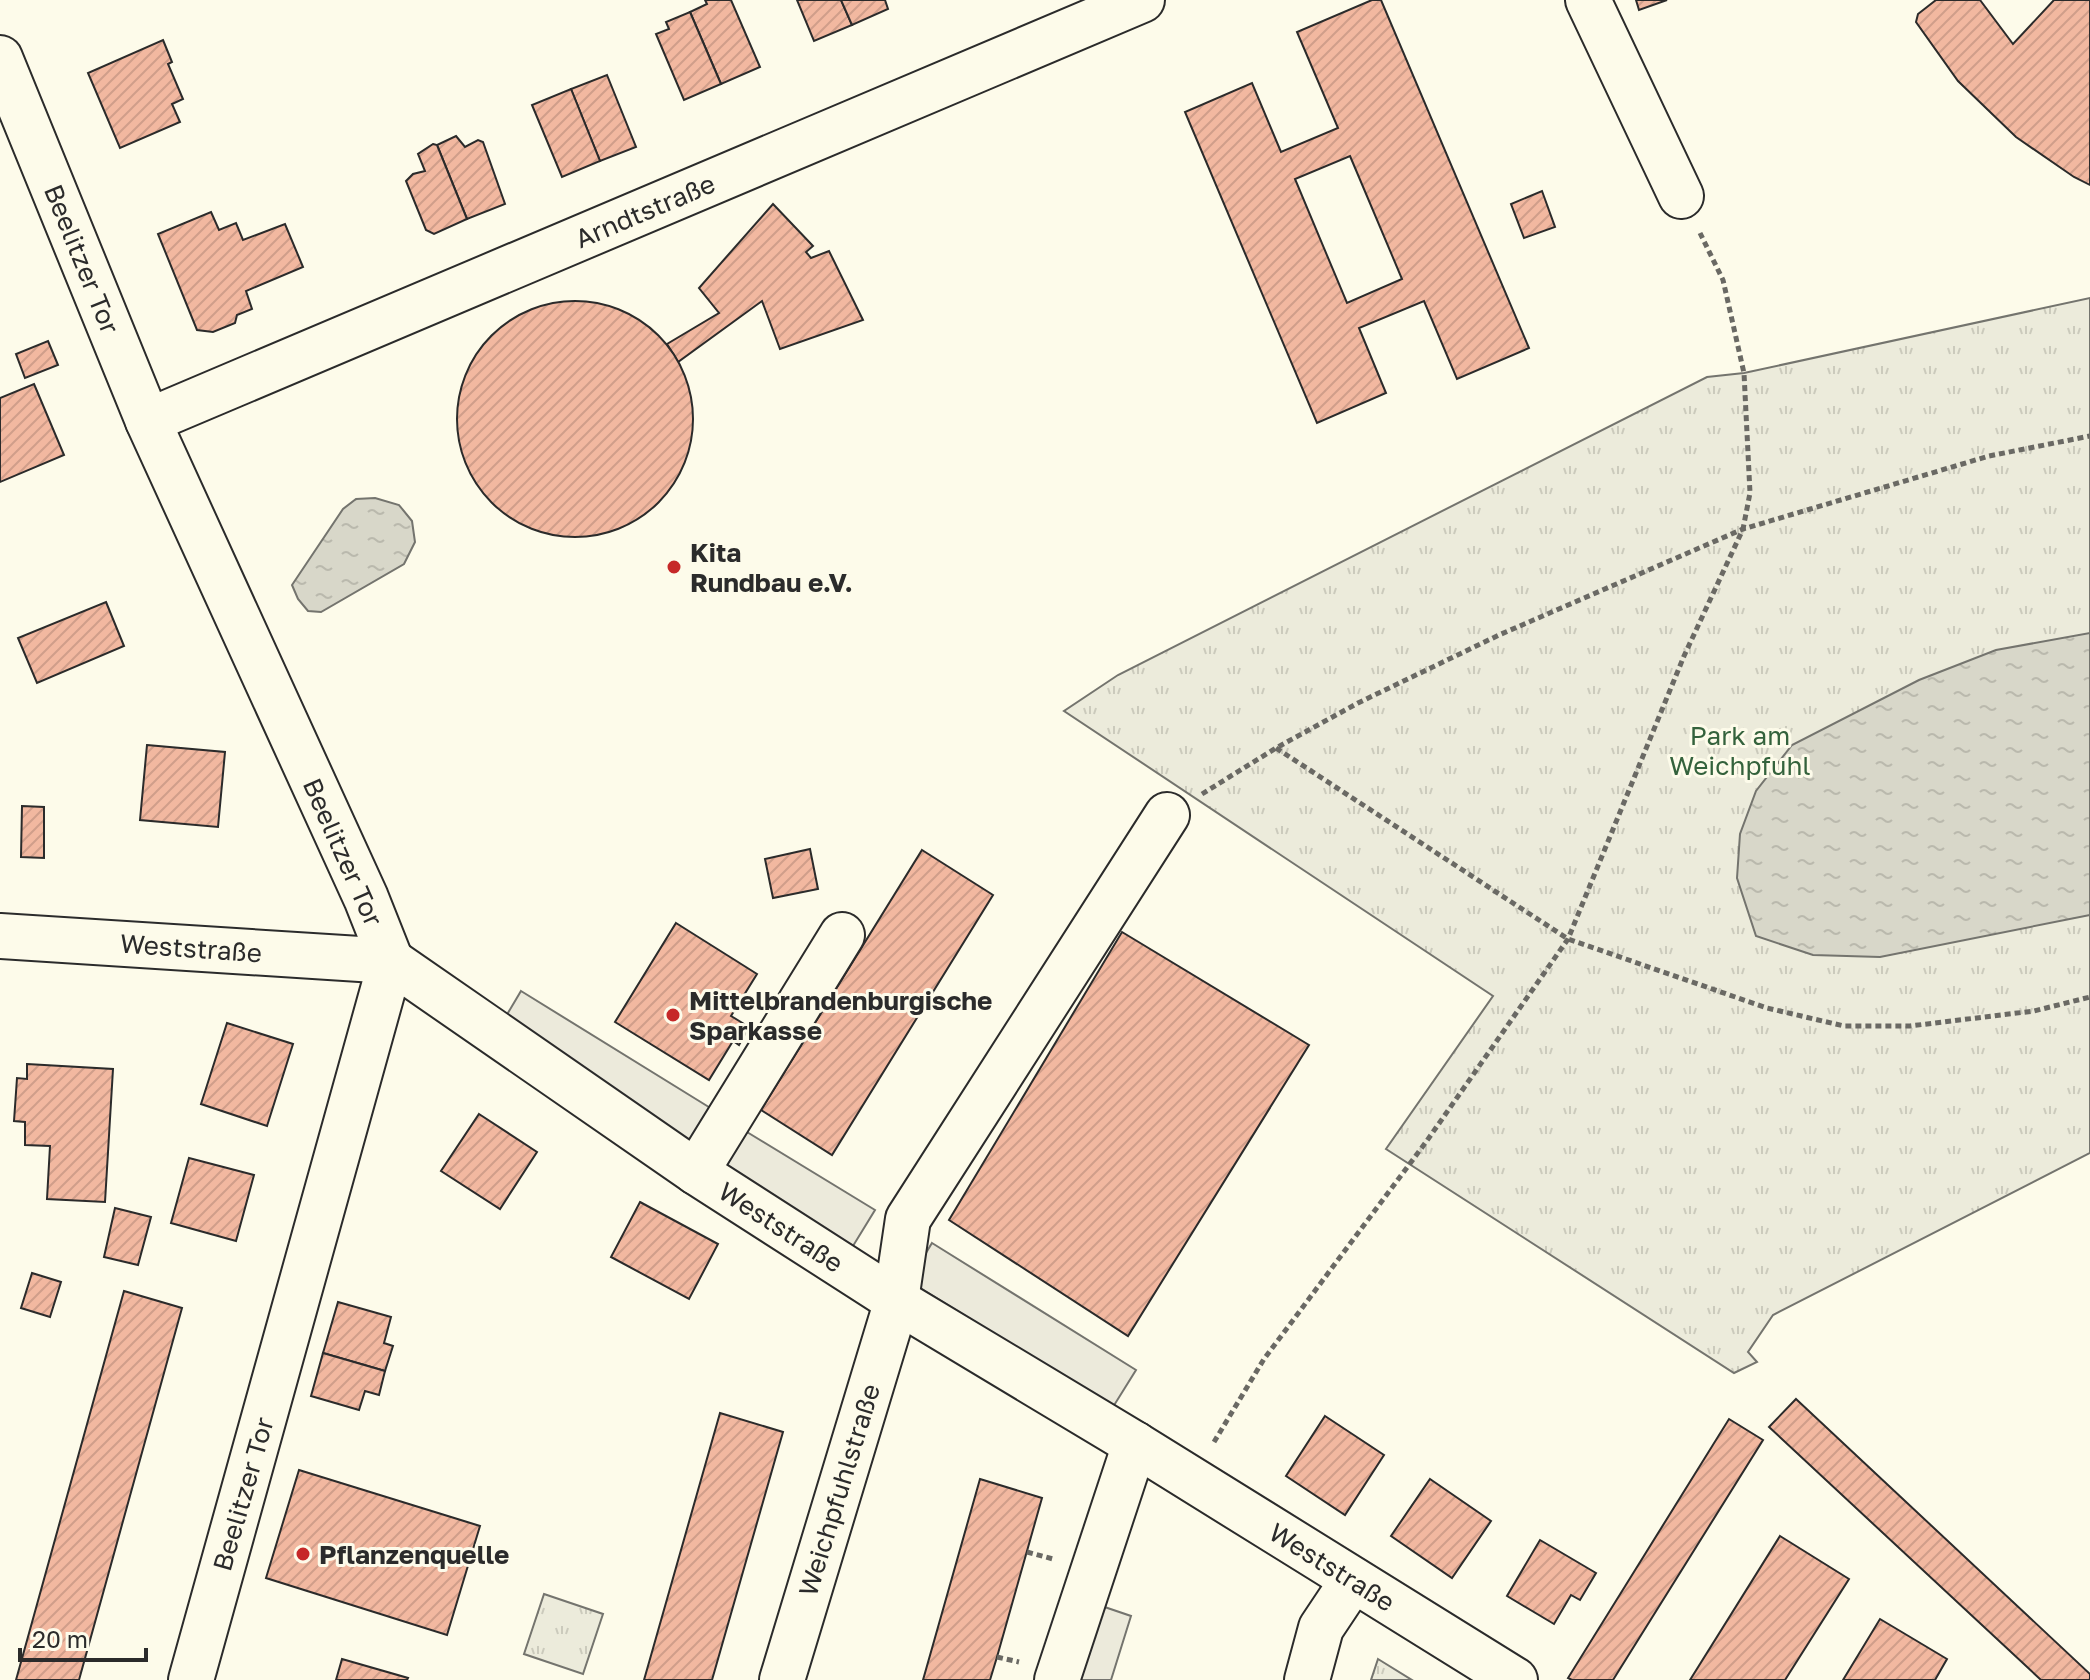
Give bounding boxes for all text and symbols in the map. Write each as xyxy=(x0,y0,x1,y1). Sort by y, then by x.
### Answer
street label: Arndtstraße xyxy=(570,168,720,254)
street label: Beelitzer Tor xyxy=(38,180,126,338)
place label: Kita Rundbau e.V. xyxy=(690,537,853,598)
marker: Kita Rundbau e.V. xyxy=(665,558,683,576)
park label: Park am Weichpfuhl xyxy=(1669,720,1811,781)
street label: Beelitzer Tor xyxy=(297,773,389,931)
street label: Weststraße xyxy=(119,928,263,968)
place label: Mittelbrandenburgische Sparkasse xyxy=(689,985,992,1046)
marker: Mittelbrandenburgische Sparkasse xyxy=(664,1006,682,1024)
street label: Weststraße xyxy=(713,1175,849,1279)
street label: Weichpfuhlstraße xyxy=(792,1380,886,1600)
street label: Beelitzer Tor xyxy=(206,1414,280,1574)
street label: Weststraße xyxy=(1264,1516,1400,1618)
place label: Pflanzenquelle xyxy=(319,1539,509,1570)
marker: Pflanzenquelle xyxy=(294,1545,312,1563)
scale bar xyxy=(20,1612,146,1662)
text: 20 m xyxy=(32,1624,88,1653)

